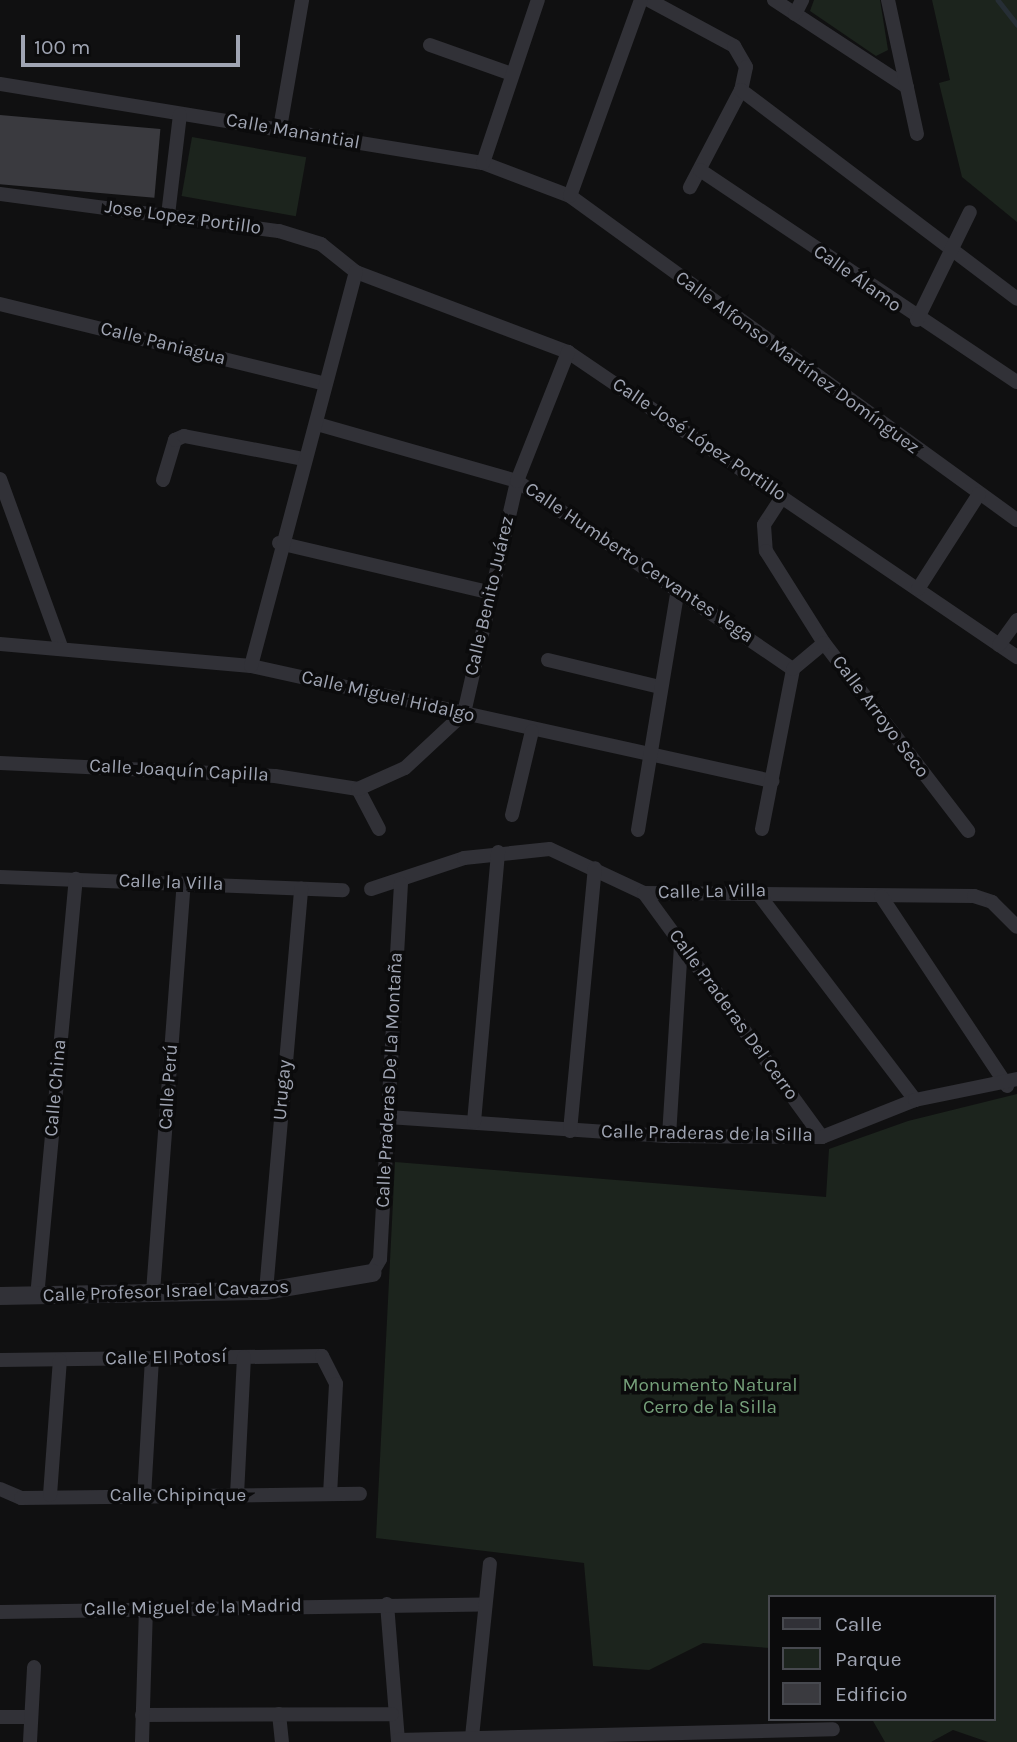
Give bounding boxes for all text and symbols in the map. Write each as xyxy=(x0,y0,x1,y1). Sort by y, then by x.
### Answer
scale bar xyxy=(24,21,243,65)
text: 100 m xyxy=(34,35,91,59)
street label: Calle Manantial xyxy=(224,109,362,155)
street label: Jose Lopez Portillo xyxy=(103,196,263,240)
street label: Calle Álamo xyxy=(809,240,905,318)
street label: Calle Alfonso Martínez Domínguez xyxy=(670,267,924,459)
street label: Calle Paniagua xyxy=(98,317,228,371)
street label: Calle José López Portillo xyxy=(608,373,790,507)
street label: Calle Humberto Cervantes Vega xyxy=(520,478,758,648)
street label: Calle Benito Juárez xyxy=(461,514,519,678)
street label: Calle Arroyo Seco xyxy=(827,651,933,783)
street label: Calle Miguel Hidalgo xyxy=(299,666,477,728)
street label: Calle Joaquín Capilla xyxy=(89,755,269,787)
street label: Calle la Villa xyxy=(118,870,224,896)
street label: Calle La Villa xyxy=(658,880,766,904)
street label: Calle Praderas Del Cerro xyxy=(663,925,803,1105)
street label: Calle Praderas De La Montaña xyxy=(372,952,408,1208)
street label: Calle China xyxy=(40,1038,72,1138)
street label: Calle Perú xyxy=(155,1043,183,1131)
street label: Urugay xyxy=(269,1059,297,1121)
street label: Calle Praderas de la Silla xyxy=(601,1121,813,1147)
street label: Calle Profesor Israel Cavazos xyxy=(42,1276,290,1308)
street label: Calle El Potosí xyxy=(105,1346,227,1370)
park label: Monumento Natural Cerro de la Silla xyxy=(622,1375,798,1419)
street label: Calle Chipinque xyxy=(110,1485,246,1507)
street label: Calle Miguel de la Madrid xyxy=(84,1595,302,1621)
legend xyxy=(768,1595,996,1721)
text: Calle xyxy=(835,1612,882,1636)
text: Parque xyxy=(835,1647,902,1671)
text: Edificio xyxy=(835,1682,908,1706)

